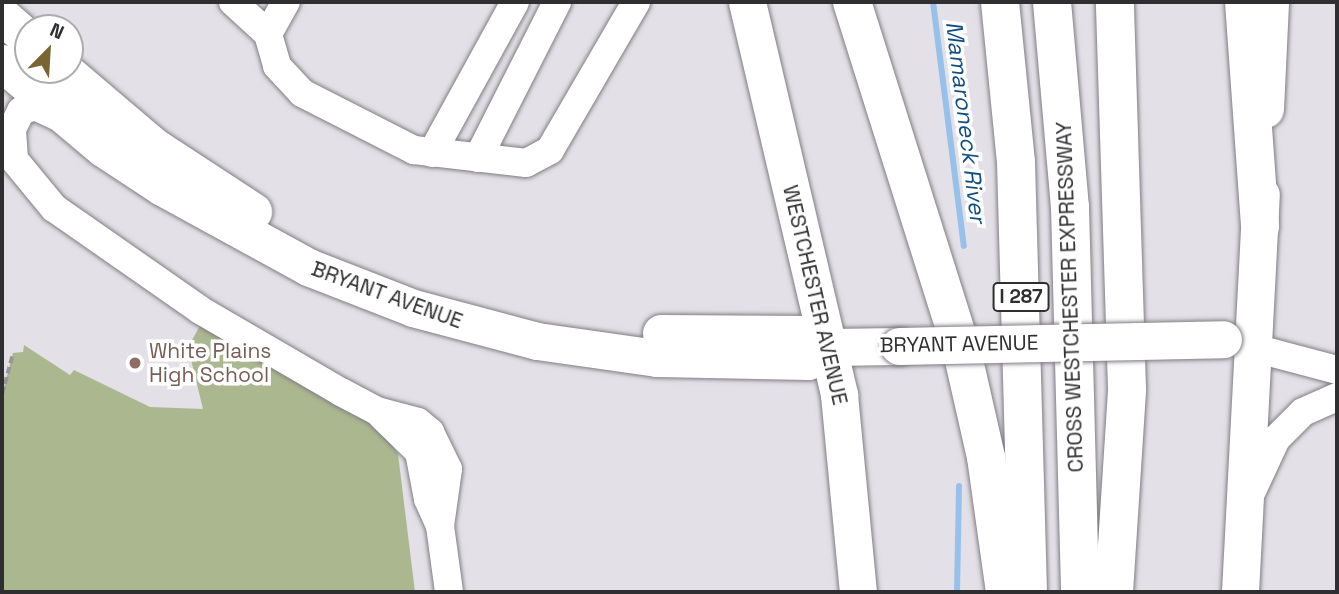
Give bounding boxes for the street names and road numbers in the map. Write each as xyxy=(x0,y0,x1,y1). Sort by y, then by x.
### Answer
street label: CROSS WESTCHESTER EXPRESSWAY xyxy=(1051,121,1089,473)
street label: WESTCHESTER AVENUE xyxy=(777,183,853,407)
street label: BRYANT AVENUE xyxy=(308,256,466,334)
road number: I 287 xyxy=(991,282,1051,312)
street label: BRYANT AVENUE xyxy=(879,330,1039,358)

